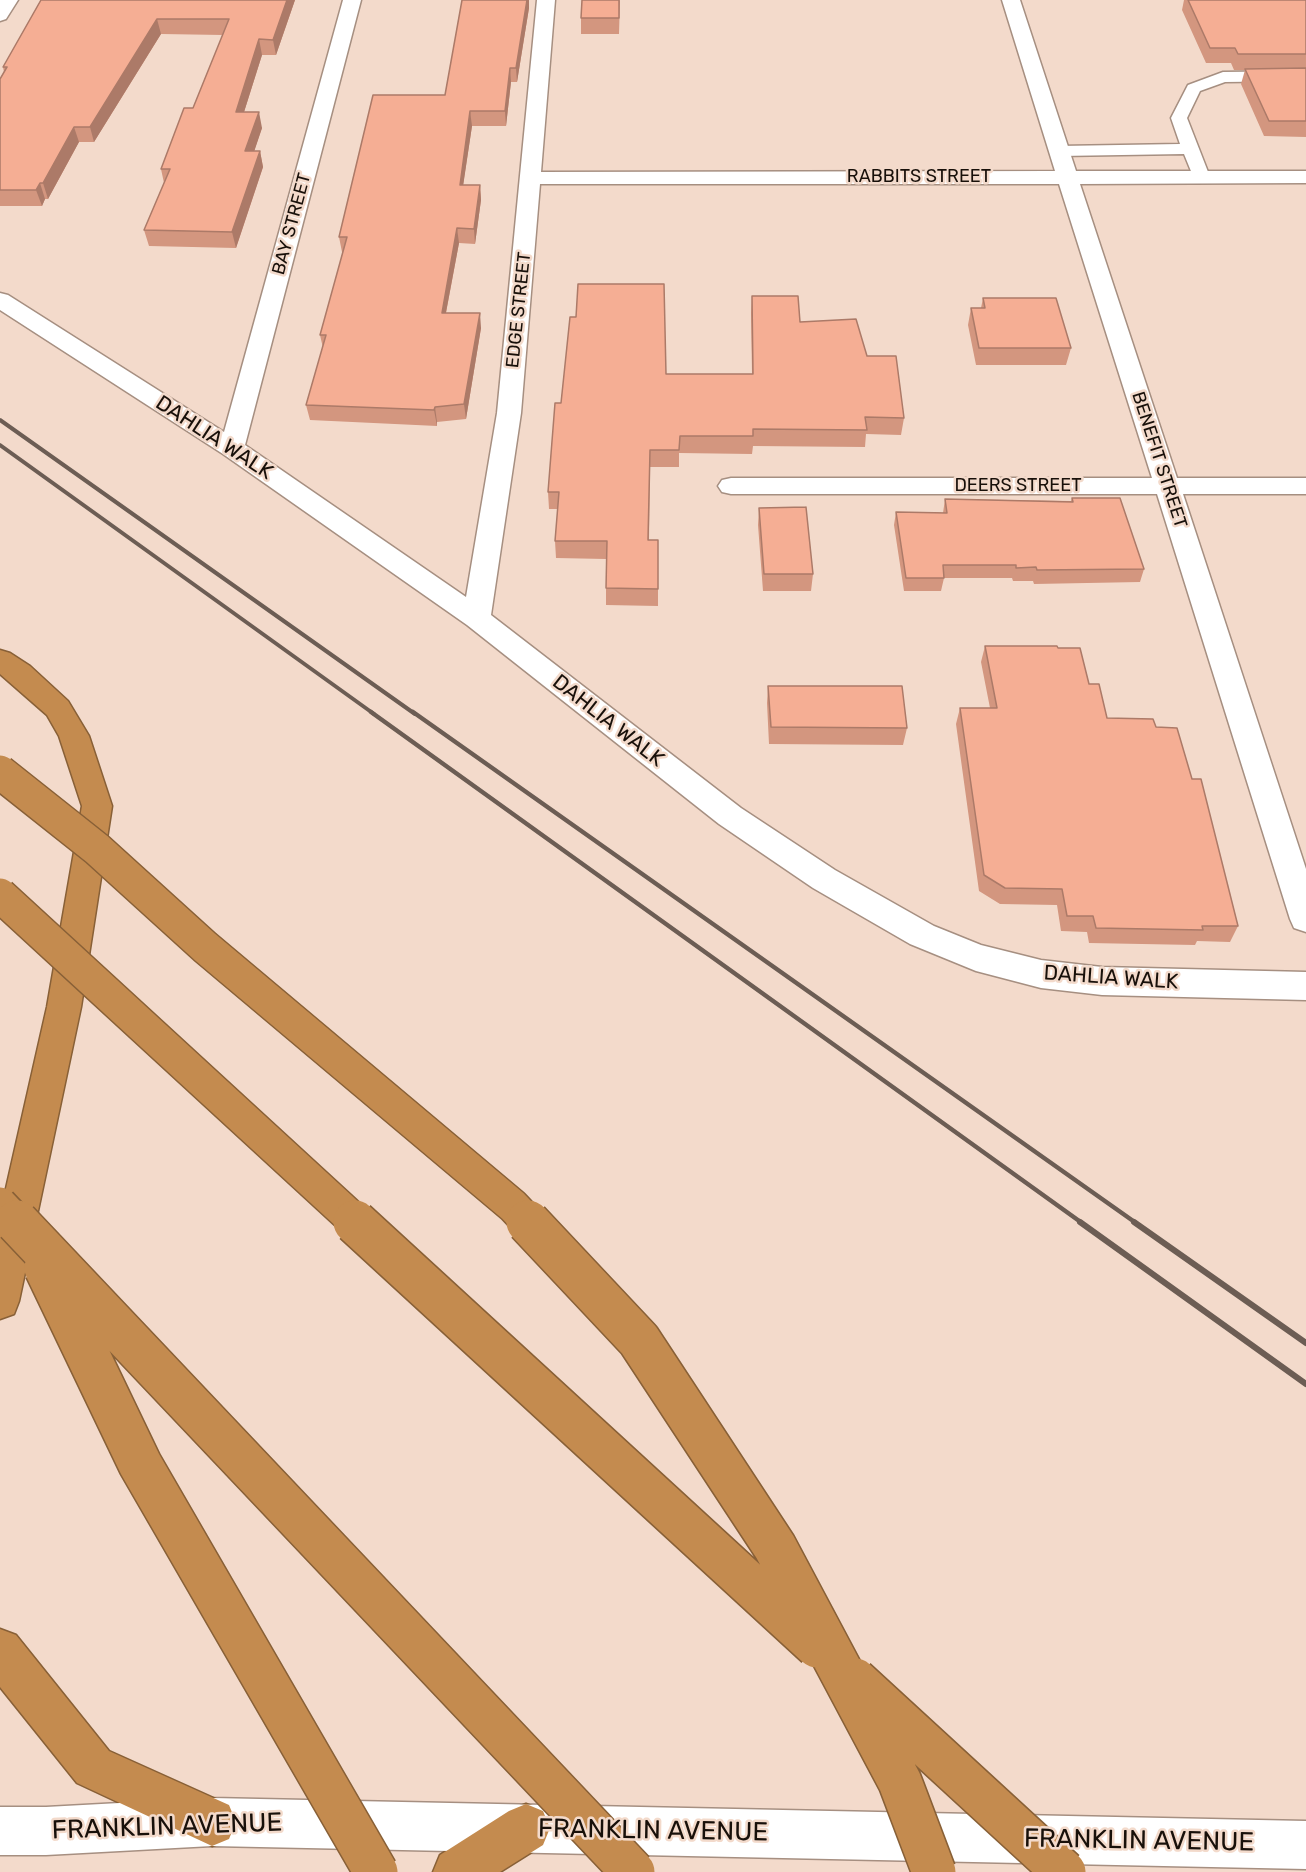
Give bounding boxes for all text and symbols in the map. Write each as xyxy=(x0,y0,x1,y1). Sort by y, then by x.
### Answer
street label: RABBITS STREET xyxy=(847,166,991,188)
street label: BAY STREET xyxy=(268,171,316,277)
street label: EDGE STREET xyxy=(502,251,536,369)
street label: BENEFIT STREET xyxy=(1127,389,1191,531)
street label: DAHLIA WALK xyxy=(151,391,277,485)
street label: DEERS STREET xyxy=(954,475,1082,497)
street label: DAHLIA WALK xyxy=(547,670,669,772)
street label: DAHLIA WALK xyxy=(1043,961,1179,995)
street label: FRANKLIN AVENUE xyxy=(51,1807,283,1847)
street label: FRANKLIN AVENUE xyxy=(537,1813,769,1849)
street label: FRANKLIN AVENUE xyxy=(1023,1823,1255,1859)

